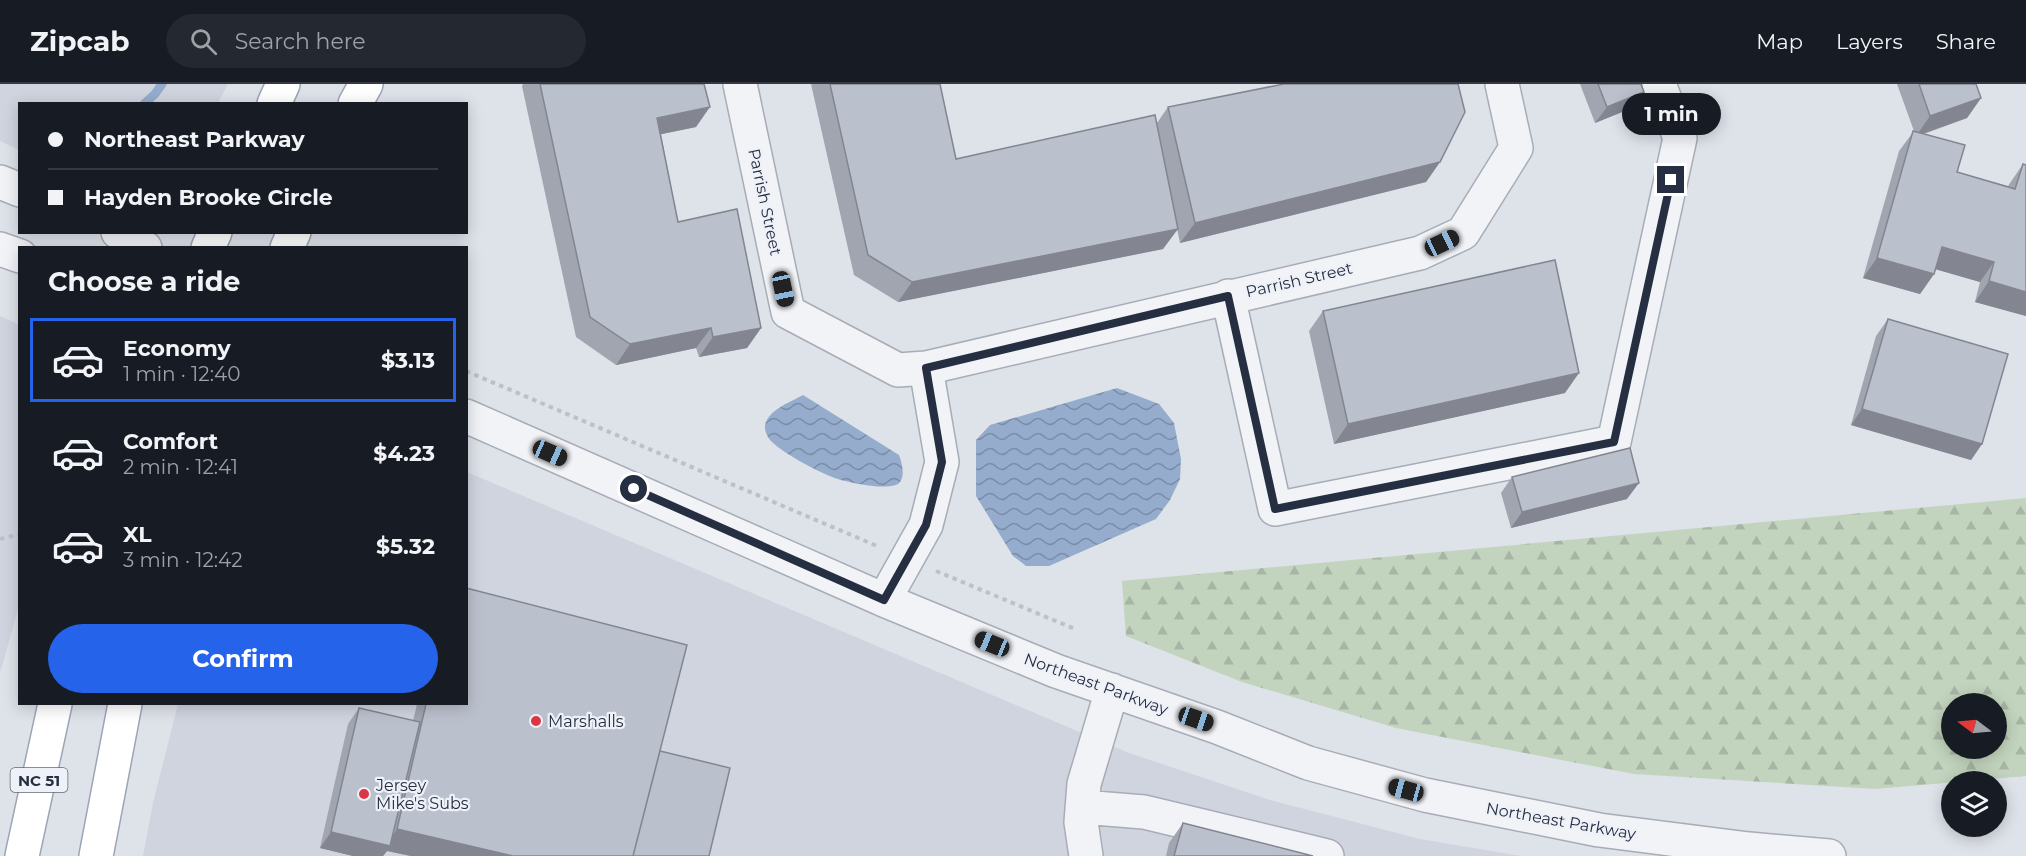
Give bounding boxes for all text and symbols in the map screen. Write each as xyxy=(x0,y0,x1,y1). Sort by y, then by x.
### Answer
search box xyxy=(166,14,586,68)
text: Zipcab xyxy=(30,24,130,58)
icon: search xyxy=(187,25,220,58)
text: Search here xyxy=(235,28,366,55)
text: Map xyxy=(1756,29,1803,54)
text: Layers xyxy=(1836,29,1903,54)
text: Share xyxy=(1936,29,1996,54)
callout: 1 min xyxy=(1622,93,1720,135)
text: 1 min xyxy=(1644,102,1699,126)
text: Northeast Parkway xyxy=(84,126,305,153)
street label: Parrish Street xyxy=(744,147,786,258)
route end xyxy=(1657,166,1684,193)
text: Hayden Brooke Circle xyxy=(84,184,333,211)
car xyxy=(1422,227,1462,259)
street label: Parrish Street xyxy=(1244,258,1355,301)
text: Choose a ride xyxy=(48,265,240,298)
car xyxy=(770,270,796,308)
icon: car xyxy=(51,333,105,387)
text: Economy xyxy=(123,335,231,362)
text: $3.13 xyxy=(381,347,435,374)
text: 1 min · 12:40 xyxy=(123,362,240,386)
icon: car xyxy=(51,426,105,480)
text: Comfort xyxy=(123,428,218,455)
car xyxy=(530,437,570,469)
text: $4.23 xyxy=(373,440,435,467)
text: 2 min · 12:41 xyxy=(123,455,238,479)
route start xyxy=(620,475,647,502)
icon: car xyxy=(51,519,105,573)
text: XL xyxy=(123,521,152,548)
text: $5.32 xyxy=(376,533,435,560)
text: 3 min · 12:42 xyxy=(123,548,243,572)
button: Confirm xyxy=(48,624,438,693)
car xyxy=(972,629,1012,659)
street label: Northeast Parkway xyxy=(1021,649,1171,719)
north arrow xyxy=(1941,693,2007,759)
map controls xyxy=(1941,693,2007,837)
car xyxy=(1176,705,1216,733)
place label: Marshalls xyxy=(548,712,624,731)
marker: Marshalls xyxy=(529,714,543,728)
road number: NC 51 xyxy=(10,768,68,792)
button: layers xyxy=(1941,771,2007,837)
place label: Jersey Mike's Subs xyxy=(375,776,469,813)
car xyxy=(1386,777,1426,803)
marker: Jersey Mike's Subs xyxy=(357,787,371,801)
street label: Northeast Parkway xyxy=(1484,798,1638,844)

